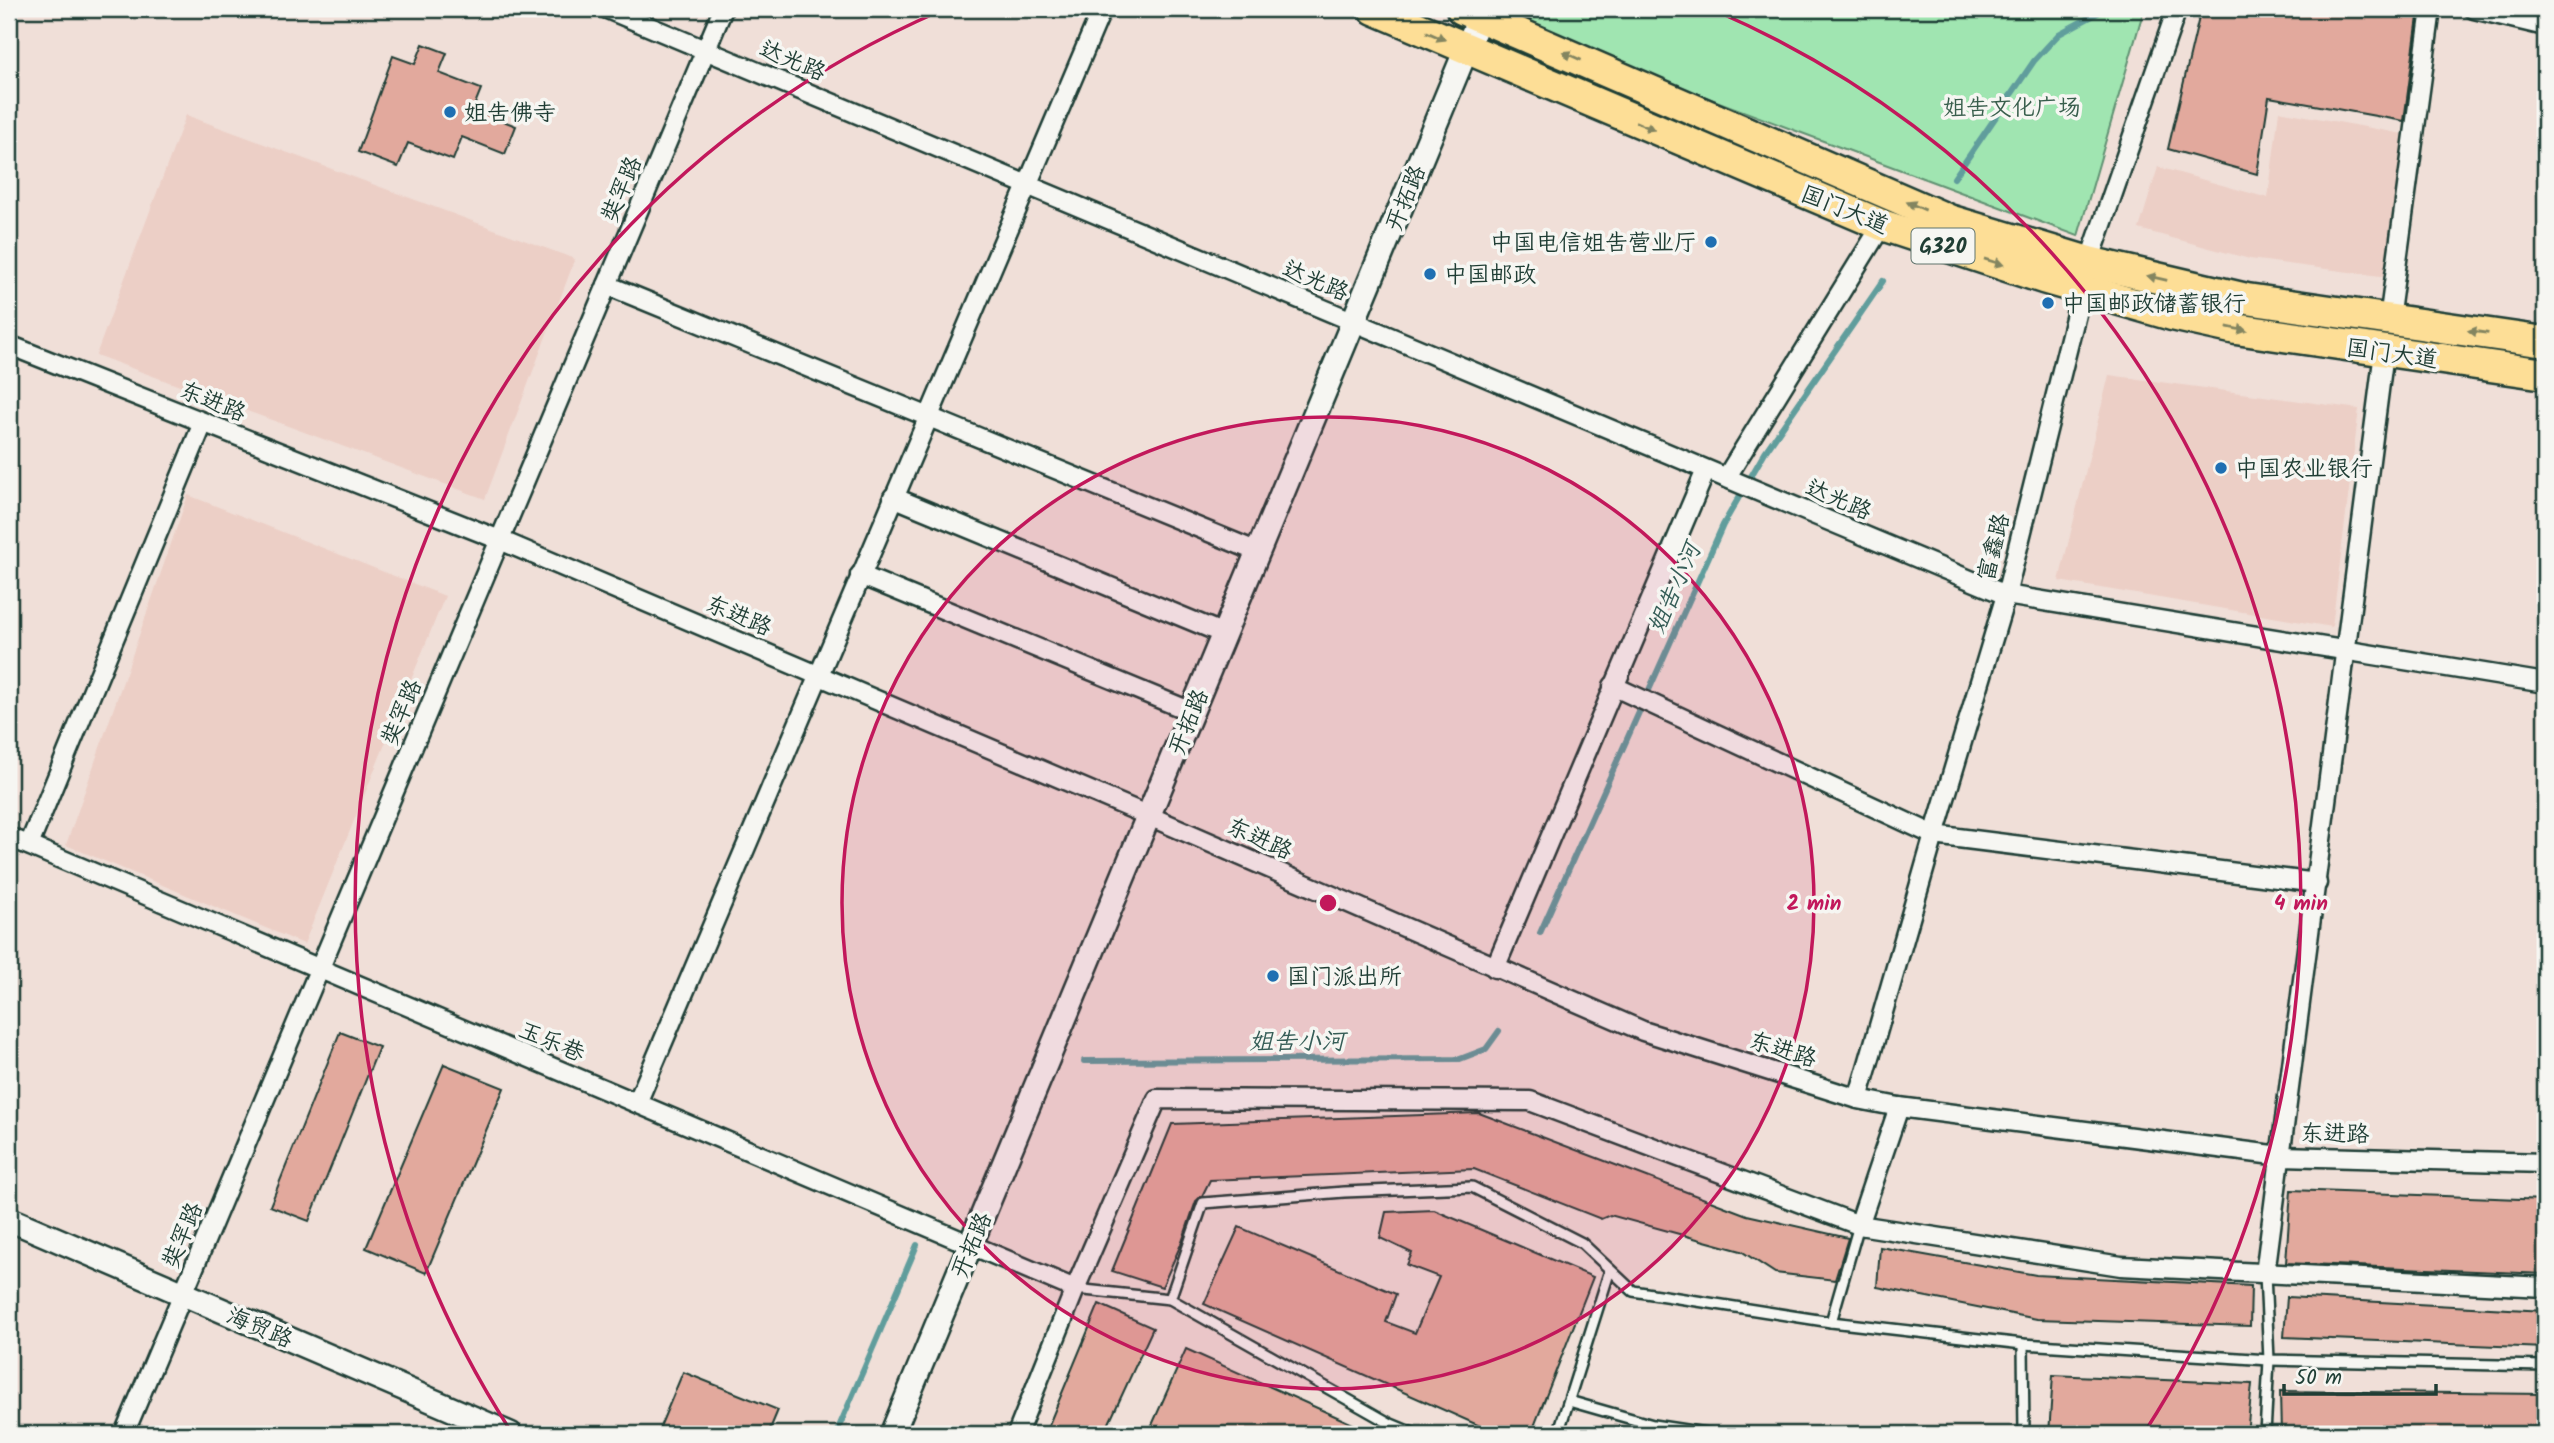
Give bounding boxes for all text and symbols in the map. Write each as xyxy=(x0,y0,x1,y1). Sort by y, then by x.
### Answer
one-way arrow xyxy=(1426,31,1447,42)
street label: 达光路 xyxy=(753,32,831,92)
one-way arrow xyxy=(1562,51,1583,62)
park label: 姐告文化广场 xyxy=(1943,91,2081,127)
place label: 姐告佛寺 xyxy=(464,96,556,132)
marker: 姐告佛寺 xyxy=(442,104,458,120)
one-way arrow xyxy=(1635,120,1656,131)
street label: 奘罕路 xyxy=(593,151,653,229)
street label: 开拓路 xyxy=(1377,160,1436,237)
street label: 国门大道 xyxy=(1795,177,1894,245)
one-way arrow xyxy=(1905,200,1926,211)
place label: 中国电信姐告营业厅 xyxy=(1490,226,1697,262)
road number: G320 xyxy=(1912,229,1974,264)
marker: 中国电信姐告营业厅 xyxy=(1703,234,1719,250)
street label: 达光路 xyxy=(1276,252,1354,312)
place label: 中国邮政 xyxy=(1444,258,1536,294)
one-way arrow xyxy=(1983,258,2004,268)
marker: 中国邮政 xyxy=(1422,266,1438,282)
one-way arrow xyxy=(2146,272,2168,283)
place label: 中国邮政储蓄银行 xyxy=(2062,287,2246,323)
marker: 中国邮政储蓄银行 xyxy=(2040,295,2056,311)
one-way arrow xyxy=(2226,324,2248,335)
one-way arrow xyxy=(2467,327,2489,338)
street label: 国门大道 xyxy=(2344,331,2440,379)
street label: 东进路 xyxy=(174,373,251,432)
place label: 中国农业银行 xyxy=(2235,452,2373,488)
marker: 中国农业银行 xyxy=(2213,460,2229,476)
street label: 达光路 xyxy=(1799,471,1877,531)
street label: 富鑫路 xyxy=(1969,510,2021,585)
water label: 姐告小河 xyxy=(1638,533,1714,640)
street label: 东进路 xyxy=(699,587,777,647)
street label: 奘罕路 xyxy=(373,674,433,752)
street label: 开拓路 xyxy=(1160,684,1219,761)
street label: 东进路 xyxy=(1220,809,1298,870)
text: 2 min xyxy=(1787,888,1841,921)
text: 4 min xyxy=(2274,888,2328,921)
centre of rings xyxy=(1316,891,1340,915)
place label: 国门派出所 xyxy=(1287,960,1402,996)
marker: 国门派出所 xyxy=(1265,968,1281,984)
street label: 玉乐巷 xyxy=(512,1013,591,1073)
water label: 姐告小河 xyxy=(1249,1023,1349,1062)
street label: 东进路 xyxy=(1744,1024,1821,1078)
street label: 东进路 xyxy=(2300,1116,2370,1154)
street label: 奘罕路 xyxy=(154,1197,214,1275)
street label: 开拓路 xyxy=(943,1207,1003,1285)
street label: 海贸路 xyxy=(220,1299,298,1359)
scale bar xyxy=(2284,1352,2437,1396)
text: 50 m xyxy=(2295,1362,2342,1395)

